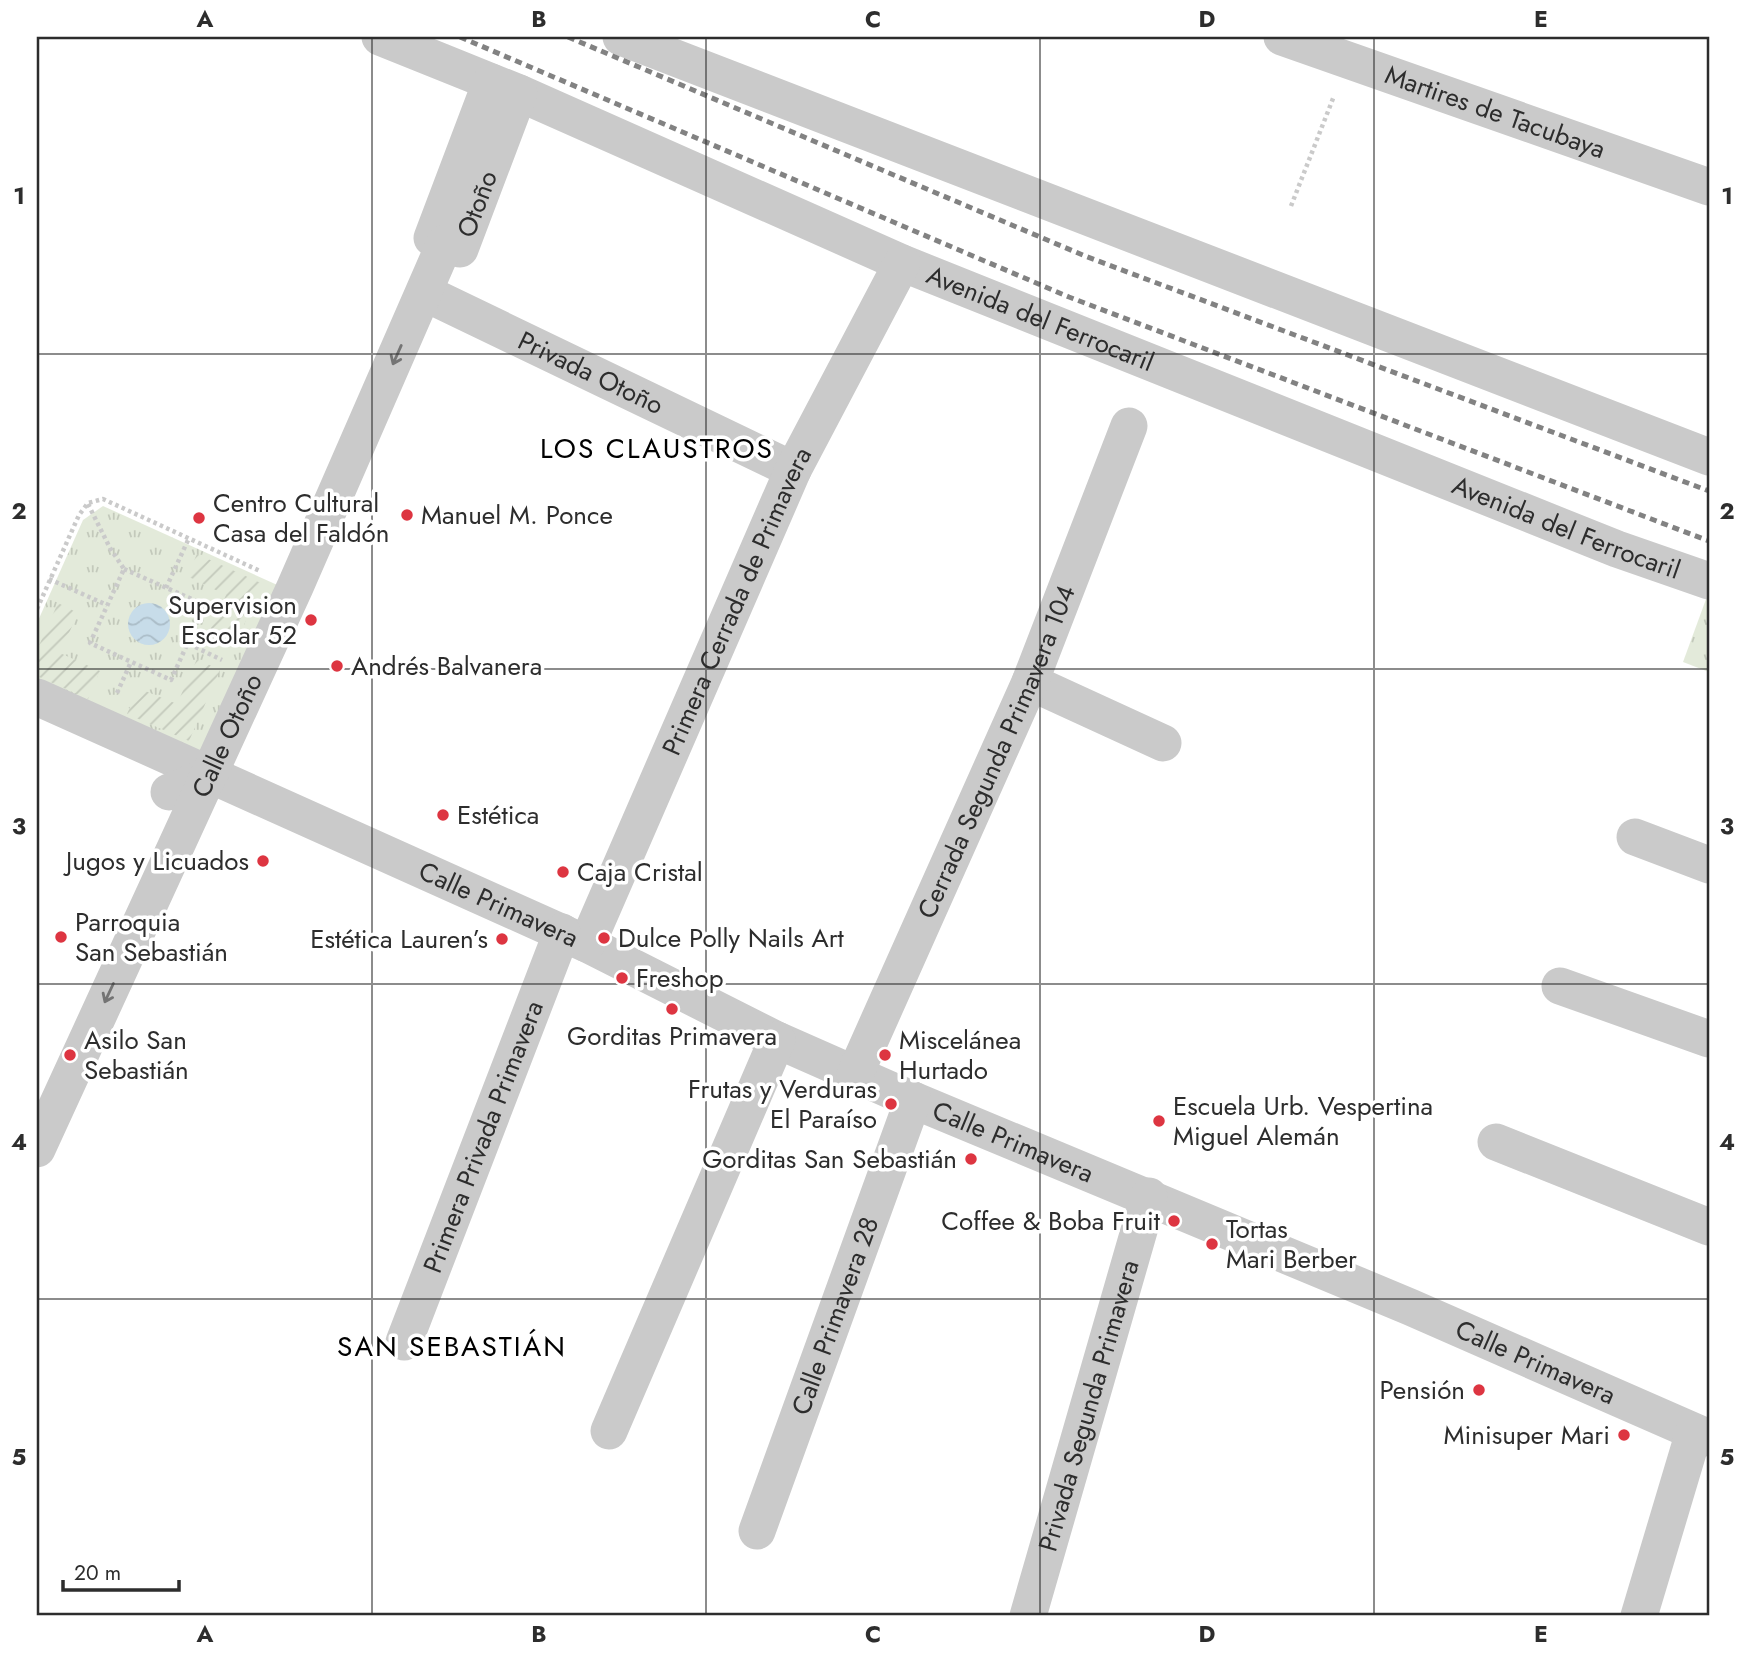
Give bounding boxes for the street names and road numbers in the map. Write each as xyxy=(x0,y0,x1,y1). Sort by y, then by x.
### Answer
street label: Martires de Tacubaya xyxy=(1380,56,1611,168)
street label: Otoño xyxy=(447,165,507,243)
street label: Avenida del Ferrocaril xyxy=(921,256,1160,381)
street label: Privada Otoño xyxy=(512,322,670,424)
street label: Primera Cerrada de Primavera xyxy=(652,440,821,761)
street label: Avenida del Ferrocaril xyxy=(1447,466,1686,589)
street label: Cerrada Segunda Primavera 104 xyxy=(908,579,1085,925)
street label: Calle Otoño xyxy=(182,667,272,804)
street label: Calle Primavera xyxy=(413,852,585,957)
street label: Primera Privada Primavera xyxy=(413,995,553,1278)
street label: Calle Primavera xyxy=(927,1091,1100,1192)
street label: Calle Primavera 28 xyxy=(782,1211,888,1420)
street label: Privada Segunda Primavera xyxy=(1029,1255,1149,1556)
street label: Calle Primavera xyxy=(1449,1310,1622,1414)

